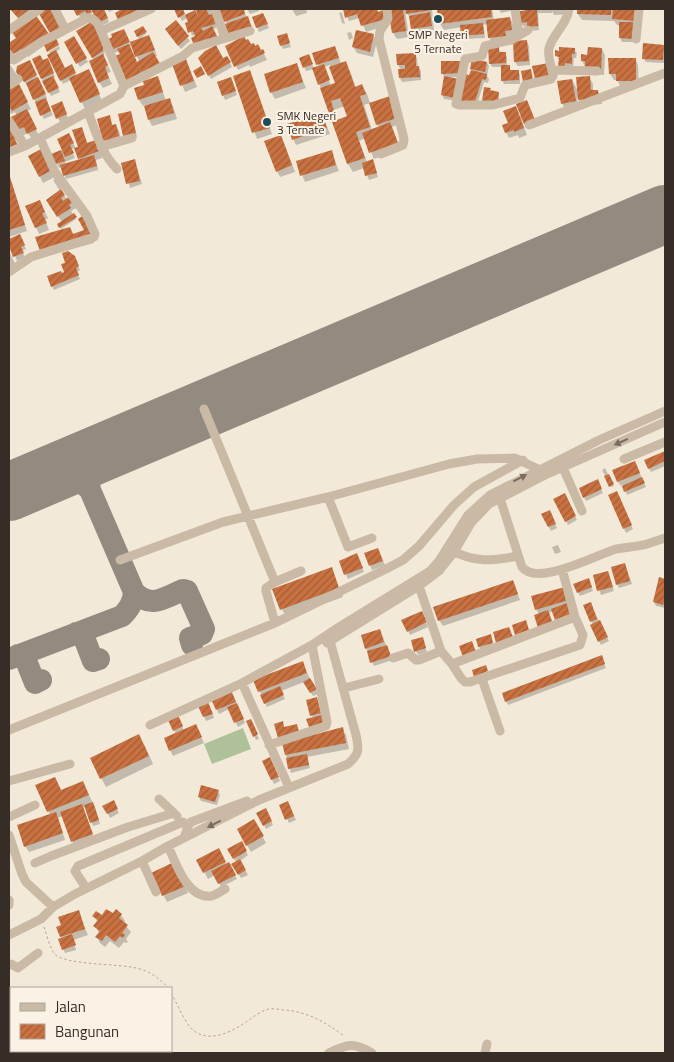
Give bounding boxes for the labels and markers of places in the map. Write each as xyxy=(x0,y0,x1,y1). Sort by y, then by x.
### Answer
marker: SMP Negeri 5 Ternate xyxy=(432,13,444,25)
place label: SMP Negeri 5 Ternate xyxy=(408,25,468,58)
place label: SMK Negeri 3 Ternate xyxy=(277,106,336,139)
marker: SMK Negeri 3 Ternate xyxy=(261,116,273,128)

